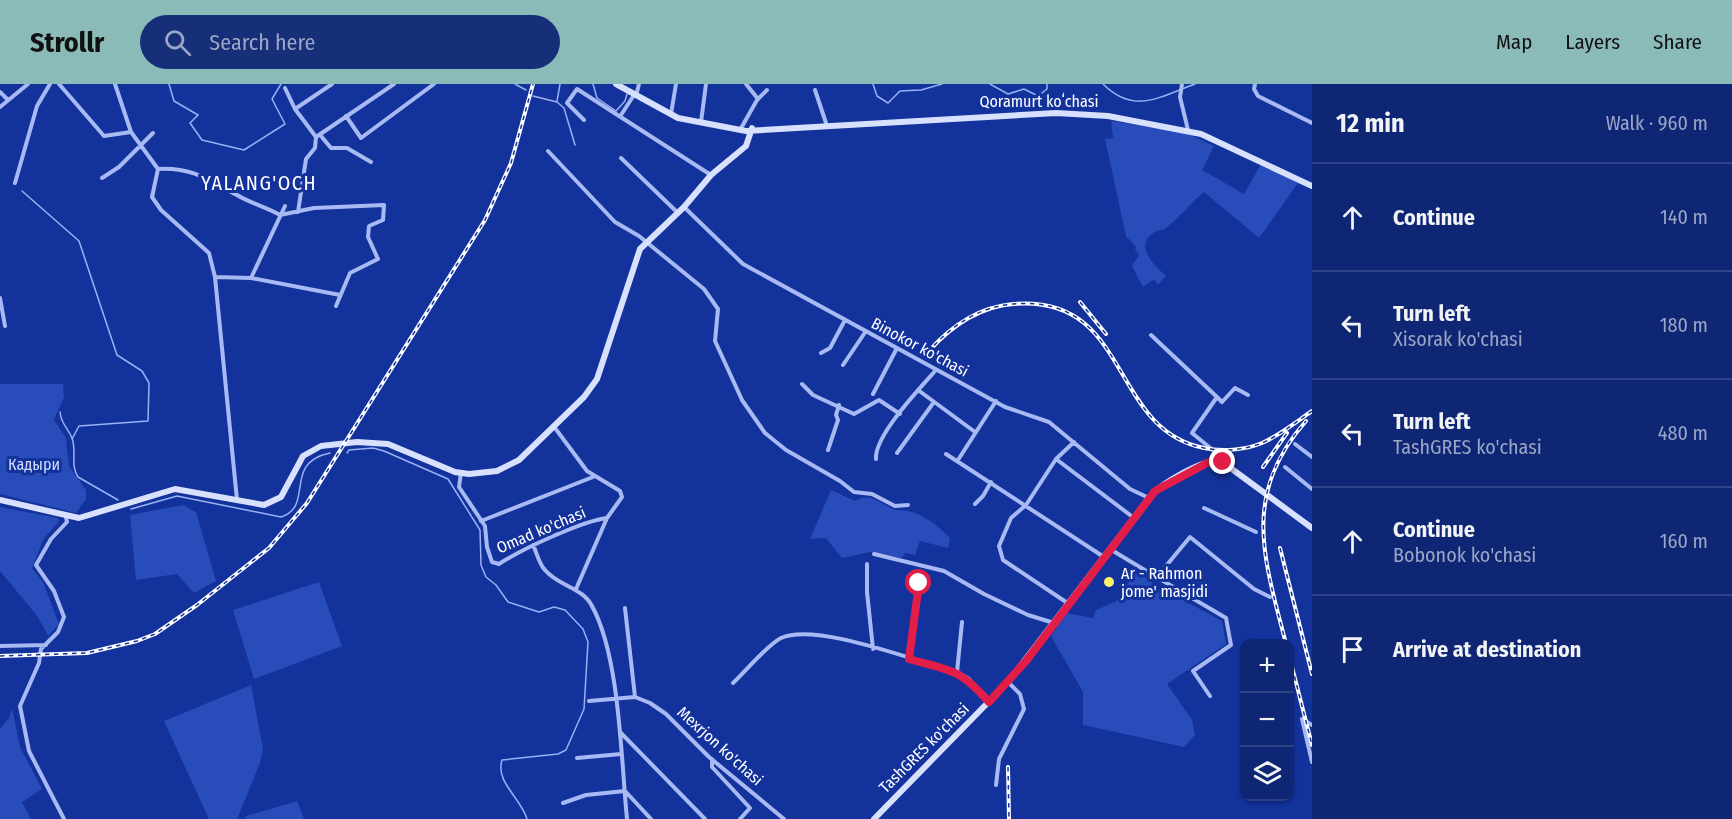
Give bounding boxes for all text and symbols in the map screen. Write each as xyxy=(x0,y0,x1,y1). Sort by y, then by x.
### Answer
search box xyxy=(140,15,560,69)
text: Strollr xyxy=(30,26,104,59)
icon: search xyxy=(161,26,194,59)
text: Search here xyxy=(209,29,315,56)
text: Map xyxy=(1496,29,1532,55)
text: Layers xyxy=(1565,29,1620,55)
text: Share xyxy=(1653,29,1702,55)
street label: Qoramurt koʻchasi xyxy=(979,92,1099,111)
text: 12 min xyxy=(1336,108,1405,139)
text: Walk · 960 m xyxy=(1606,111,1708,135)
district label: YALANG'OCH xyxy=(201,171,317,195)
icon: ahead xyxy=(1336,201,1369,234)
text: Continue xyxy=(1393,204,1475,231)
text: 140 m xyxy=(1660,205,1708,229)
text: Turn left xyxy=(1393,300,1471,327)
icon: left xyxy=(1336,309,1369,342)
street label: Binokor ko'chasi xyxy=(868,313,972,381)
text: 180 m xyxy=(1660,313,1708,337)
text: Xisorak ko'chasi xyxy=(1393,327,1523,351)
text: Turn left xyxy=(1393,408,1471,435)
icon: left xyxy=(1336,417,1369,450)
text: 480 m xyxy=(1658,421,1708,445)
text: TashGRES ko'chasi xyxy=(1393,435,1542,459)
route end xyxy=(1209,448,1235,474)
park label: Кадыри xyxy=(8,455,60,474)
street label: Omad ko'chasi xyxy=(494,503,588,557)
text: Continue xyxy=(1393,516,1475,543)
icon: ahead xyxy=(1336,525,1369,558)
text: 160 m xyxy=(1660,529,1708,553)
text: Bobonok ko'chasi xyxy=(1393,543,1536,567)
place label: Ar - Rahmon jome' masjidi xyxy=(1120,564,1208,601)
route start xyxy=(905,569,931,595)
marker: Ar - Rahmon jome' masjidi xyxy=(1102,575,1116,589)
icon: arrive xyxy=(1336,633,1369,666)
text: Arrive at destination xyxy=(1393,636,1581,663)
map controls xyxy=(1240,639,1294,801)
button: + xyxy=(1240,639,1294,693)
button: − xyxy=(1240,693,1294,747)
street label: TashGRES ko'chasi xyxy=(875,699,973,797)
street label: Mexrjon ko'chasi xyxy=(673,703,767,789)
button: layers xyxy=(1240,747,1294,801)

